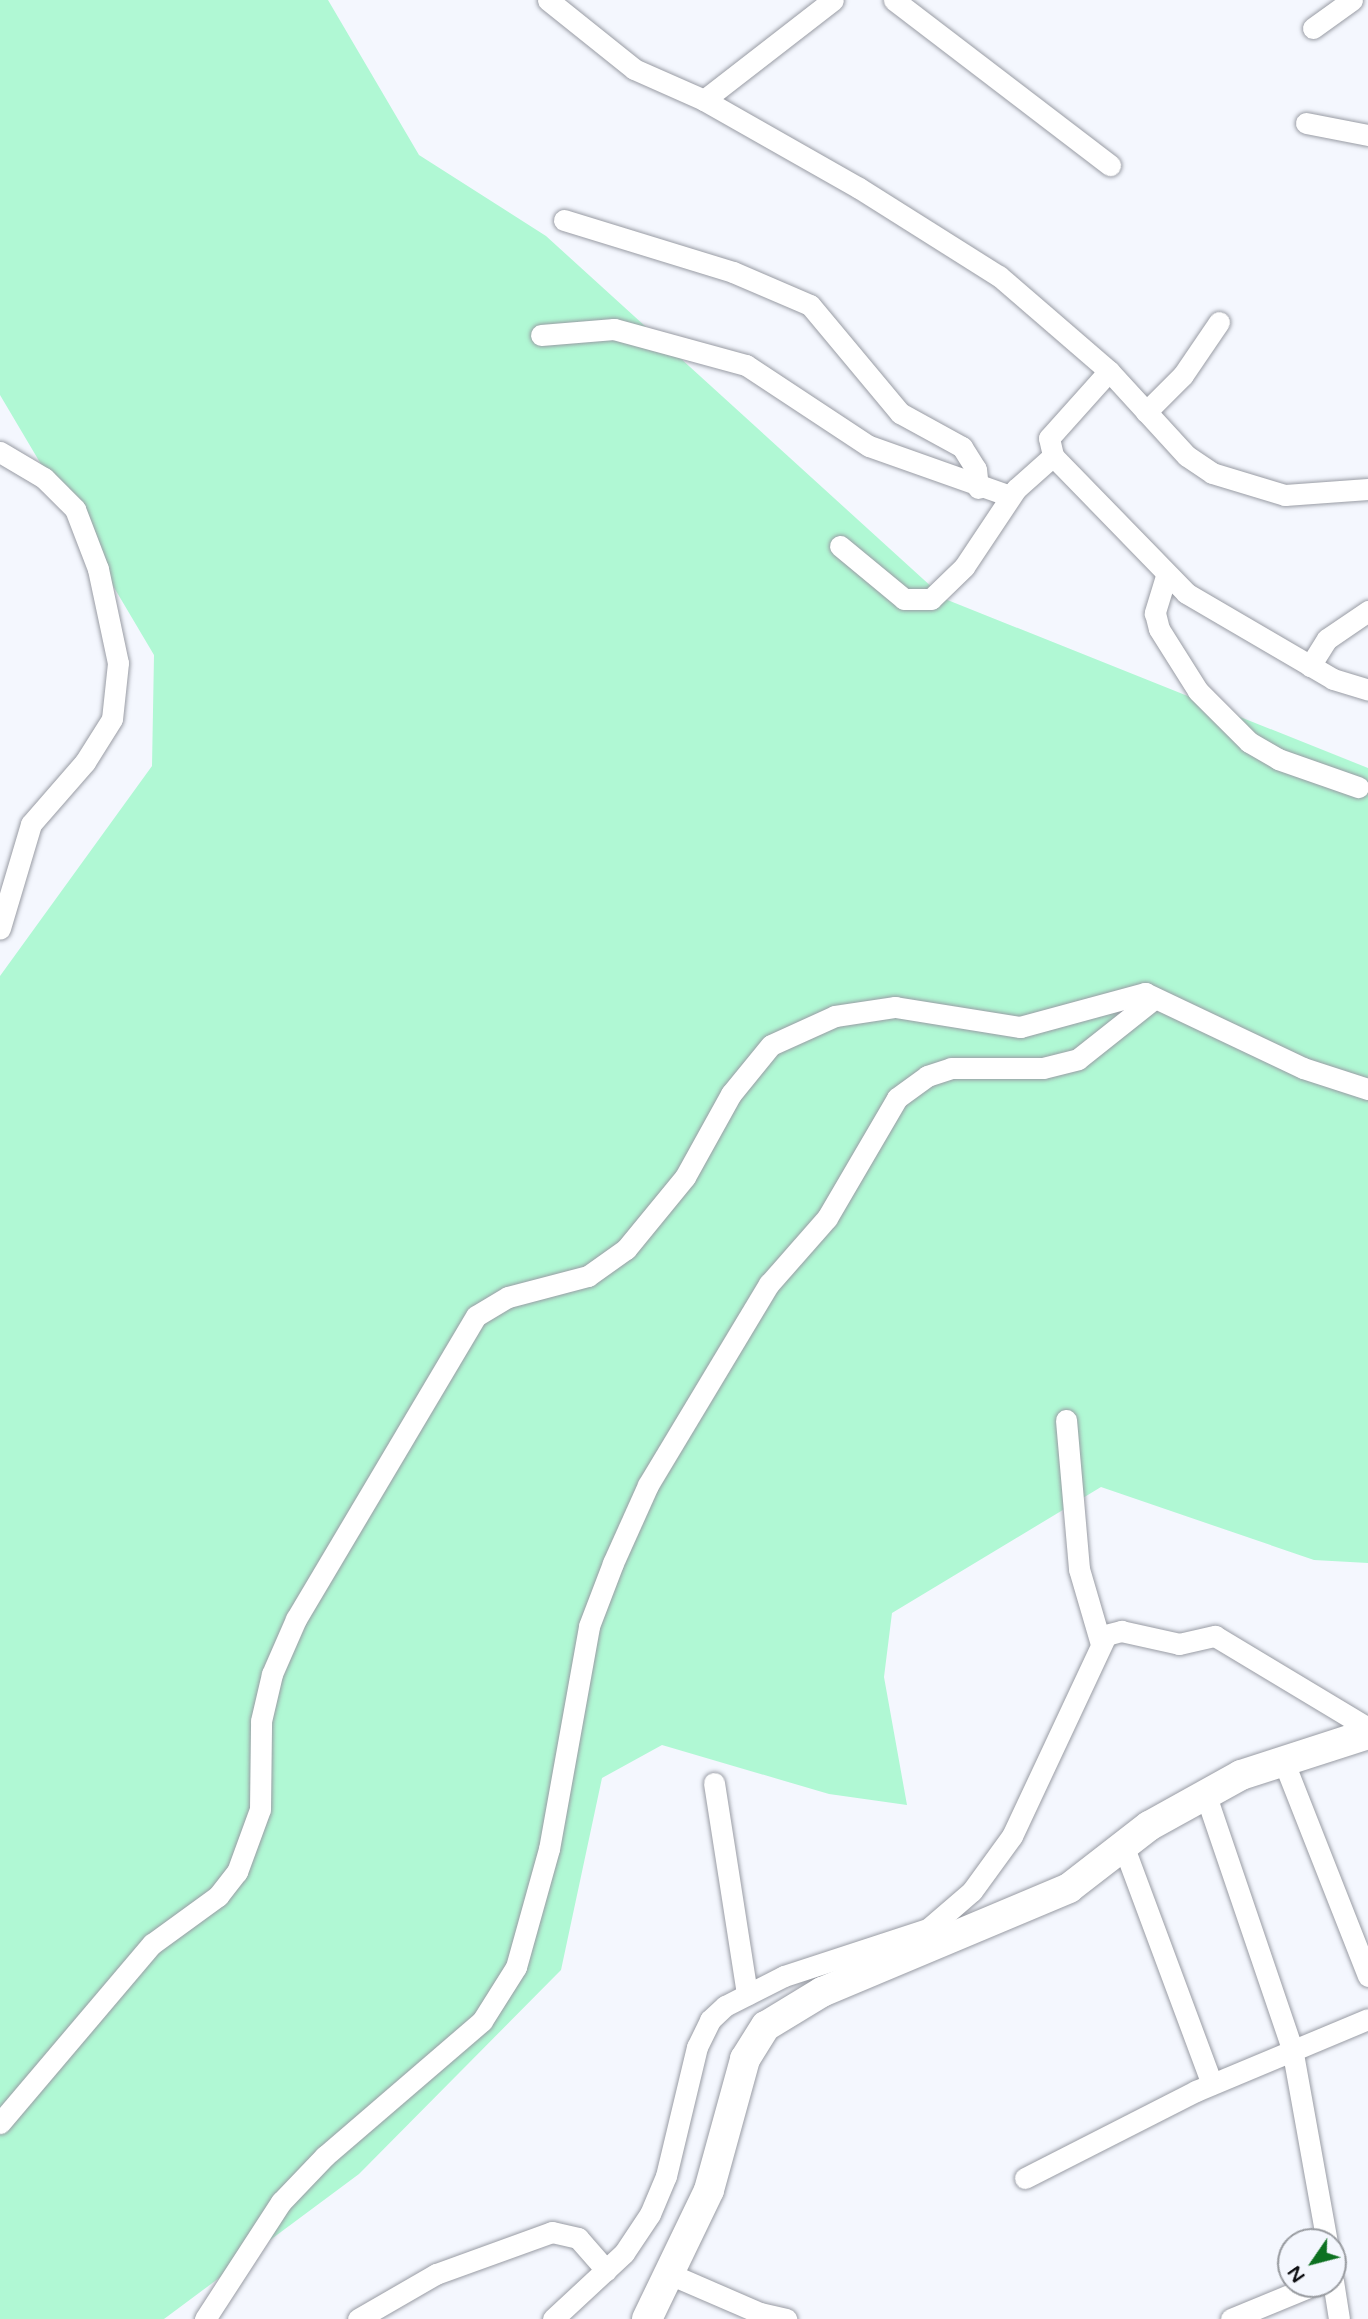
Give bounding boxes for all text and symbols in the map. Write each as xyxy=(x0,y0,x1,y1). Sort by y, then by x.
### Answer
north arrow xyxy=(1277,2228,1347,2298)
text: N xyxy=(1283,2261,1310,2286)

